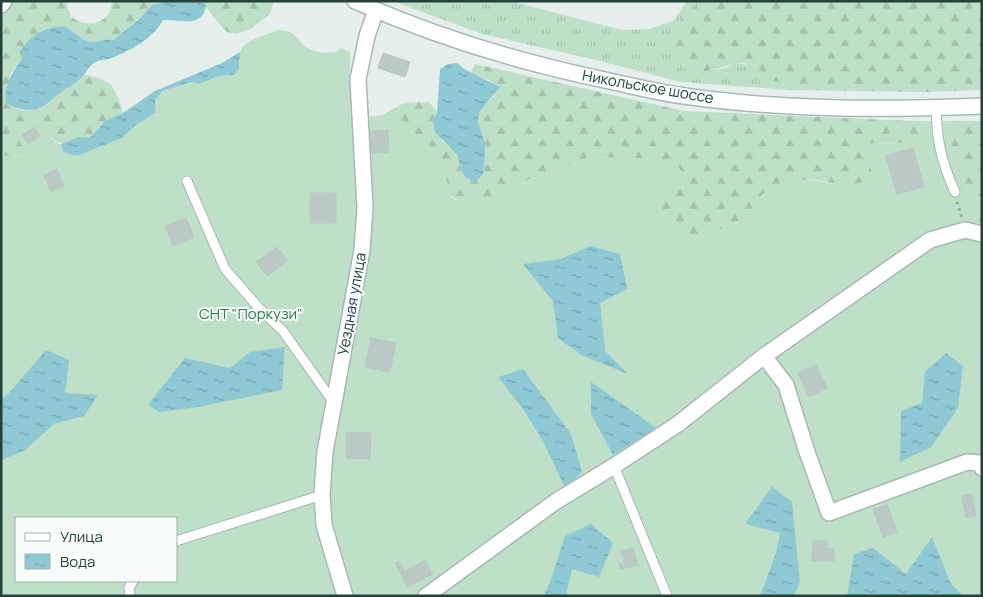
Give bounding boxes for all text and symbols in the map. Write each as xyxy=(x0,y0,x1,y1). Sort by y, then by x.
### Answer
street label: Никольское шоссе xyxy=(581,65,716,108)
street label: Уездная улица xyxy=(332,251,371,357)
park label: СНТ "Поркузи" xyxy=(199,303,303,324)
legend xyxy=(15,517,178,582)
text: Улица xyxy=(60,526,103,547)
text: Вода xyxy=(60,551,95,572)

